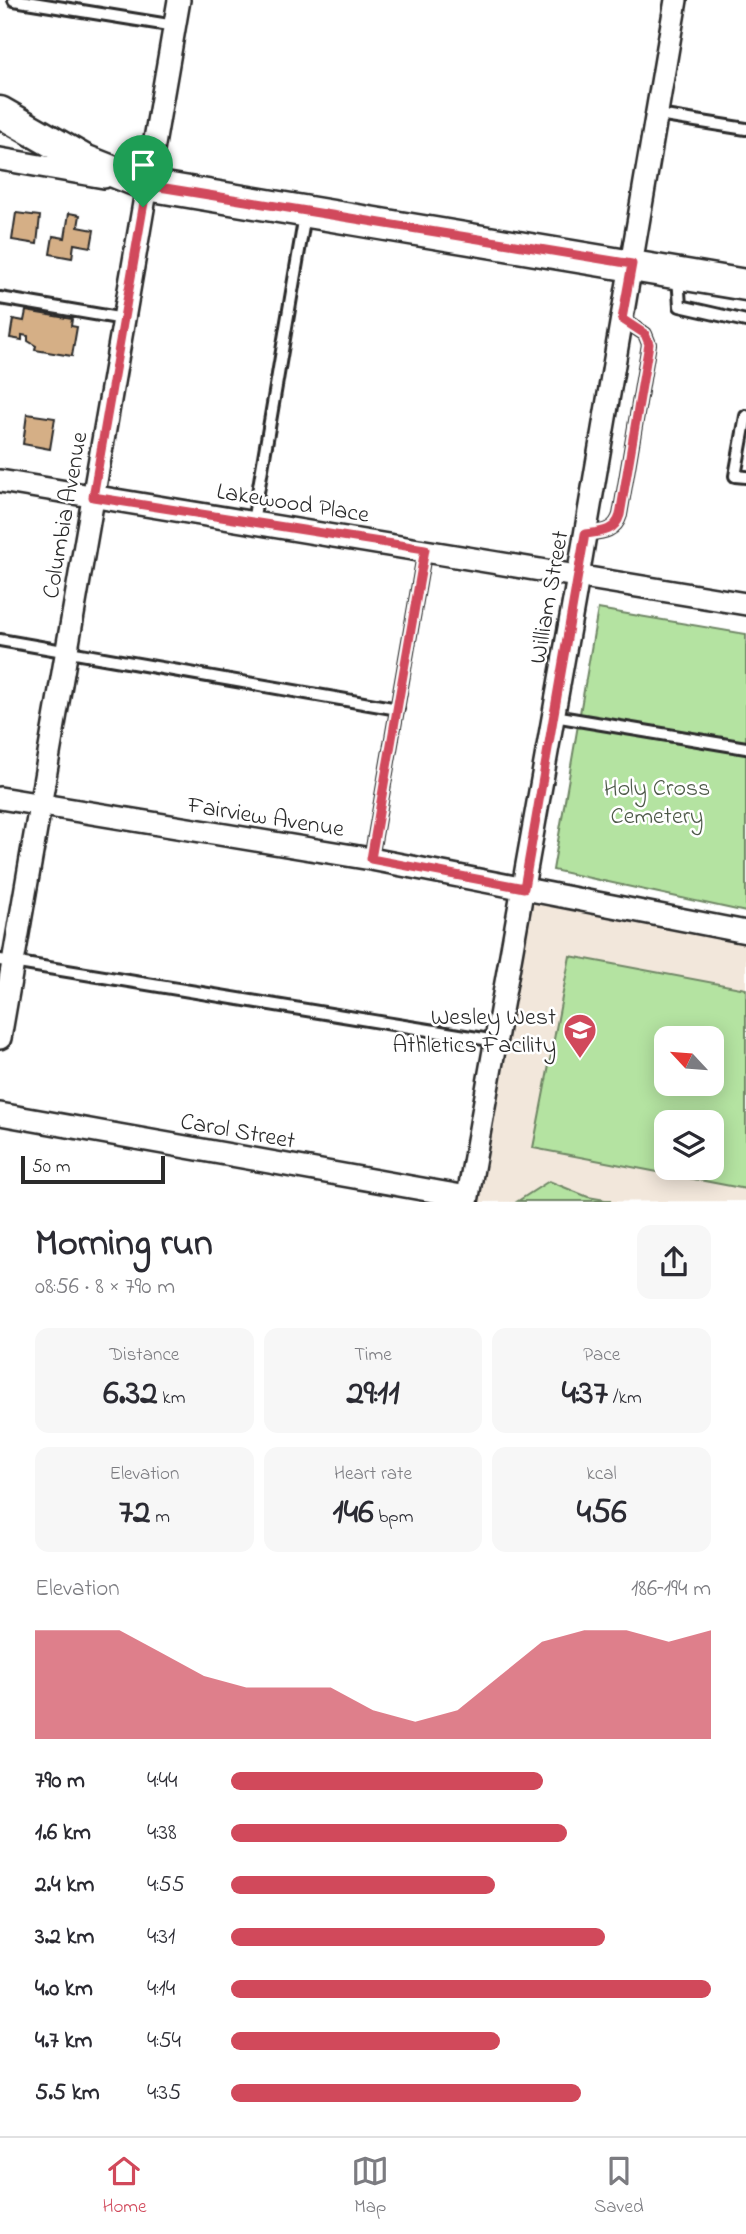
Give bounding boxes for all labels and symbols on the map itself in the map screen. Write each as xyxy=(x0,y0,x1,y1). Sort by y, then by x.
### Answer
pin xyxy=(113,135,173,207)
street label: Columbia Avenue xyxy=(35,429,98,602)
street label: Lakewood Place xyxy=(214,475,372,534)
street label: William Street xyxy=(522,528,579,667)
park label: Holy Cross Cemetery xyxy=(604,772,710,836)
street label: Fairview Avenue xyxy=(184,789,347,848)
place label: Wesley West Athletics Facility xyxy=(392,1001,556,1065)
school or university icon: Wesley West Athletics Facility xyxy=(561,1011,599,1060)
north arrow xyxy=(654,1026,724,1096)
street label: Carol Street xyxy=(177,1105,298,1160)
scale bar xyxy=(21,1153,164,1184)

